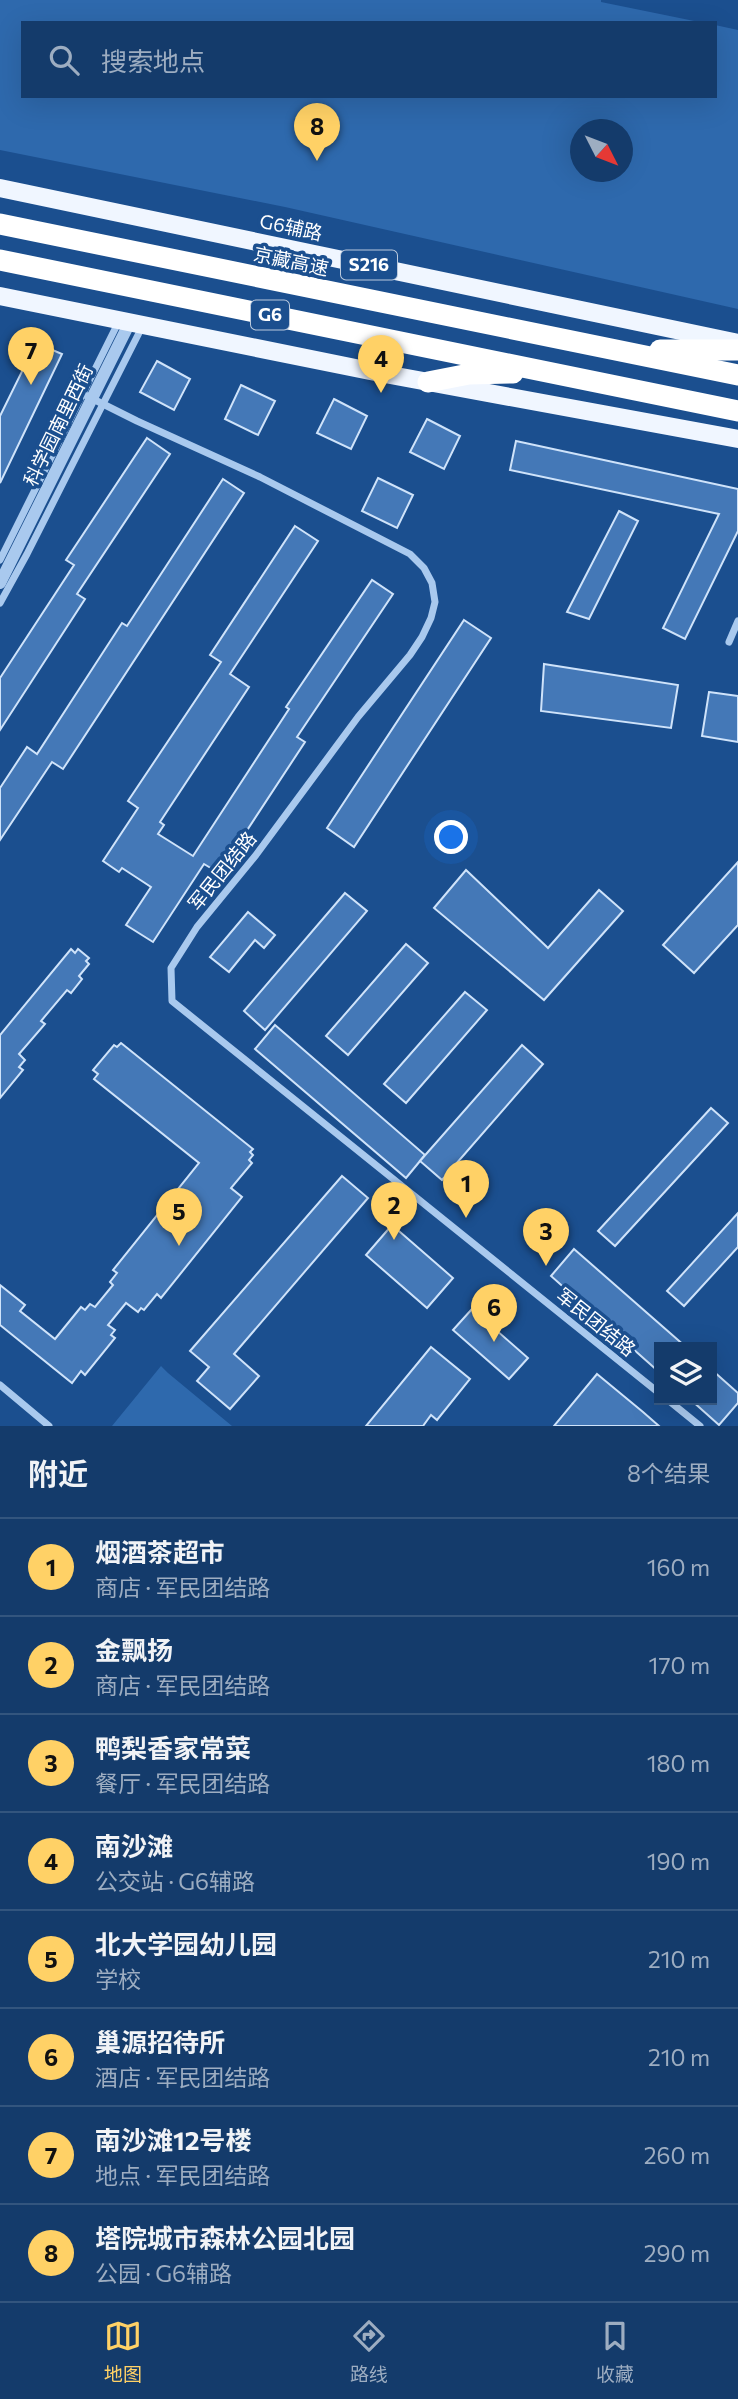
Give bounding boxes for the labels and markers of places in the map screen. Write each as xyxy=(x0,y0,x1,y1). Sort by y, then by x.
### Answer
pin: 8 xyxy=(294,103,340,161)
pin: 7 xyxy=(8,327,54,385)
pin: 4 xyxy=(358,335,404,393)
pin: 1 xyxy=(443,1160,489,1218)
pin: 2 xyxy=(371,1182,417,1240)
pin: 5 xyxy=(156,1188,202,1246)
pin: 3 xyxy=(523,1208,569,1266)
pin: 6 xyxy=(471,1284,517,1342)

